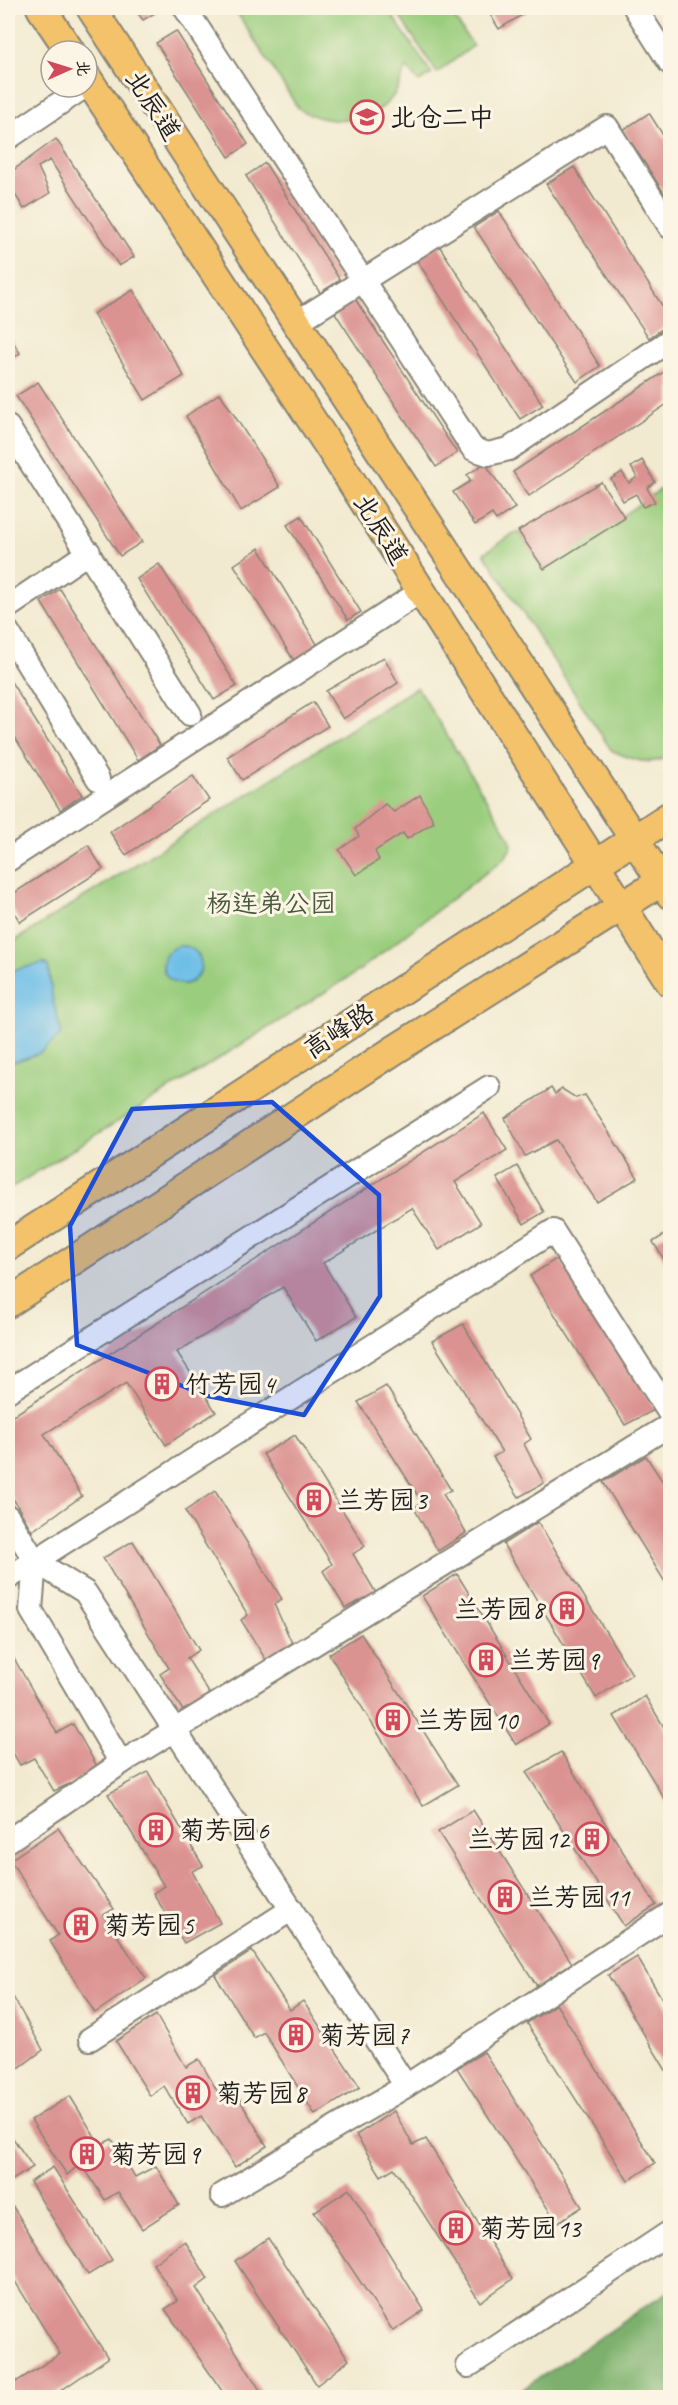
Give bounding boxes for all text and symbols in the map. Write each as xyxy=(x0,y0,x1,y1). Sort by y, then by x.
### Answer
north arrow xyxy=(39,39,99,99)
text: 北 xyxy=(73,60,93,77)
street label: 北辰道 xyxy=(118,63,188,147)
school or university icon: 北仓二中 xyxy=(349,99,385,135)
place label: 北仓二中 xyxy=(390,101,494,134)
street label: 北辰道 xyxy=(346,487,416,571)
park label: 杨连弟公园 xyxy=(206,887,336,920)
street label: 高峰路 xyxy=(297,996,381,1066)
building icon: 竹芳园4 xyxy=(144,1366,180,1402)
place label: 竹芳园4 xyxy=(185,1368,277,1401)
building icon: 兰芳园3 xyxy=(296,1482,332,1518)
place label: 兰芳园3 xyxy=(337,1484,429,1517)
building icon: 兰芳园8 xyxy=(549,1591,585,1627)
place label: 兰芳园8 xyxy=(454,1593,546,1626)
building icon: 兰芳园9 xyxy=(468,1642,504,1678)
place label: 兰芳园9 xyxy=(509,1644,601,1677)
building icon: 兰芳园10 xyxy=(375,1702,411,1738)
place label: 兰芳园10 xyxy=(416,1704,520,1737)
building icon: 菊芳园6 xyxy=(138,1812,174,1848)
place label: 菊芳园6 xyxy=(179,1814,270,1847)
building icon: 兰芳园12 xyxy=(574,1821,610,1857)
place label: 兰芳园12 xyxy=(468,1823,571,1856)
building icon: 兰芳园11 xyxy=(487,1879,523,1915)
place label: 兰芳园11 xyxy=(528,1881,631,1914)
building icon: 菊芳园5 xyxy=(63,1907,99,1943)
place label: 菊芳园5 xyxy=(104,1909,195,1942)
building icon: 菊芳园7 xyxy=(278,2017,314,2053)
place label: 菊芳园7 xyxy=(319,2019,410,2052)
building icon: 菊芳园8 xyxy=(175,2075,211,2111)
place label: 菊芳园8 xyxy=(216,2077,308,2110)
building icon: 菊芳园9 xyxy=(69,2136,105,2172)
place label: 菊芳园9 xyxy=(110,2138,202,2171)
building icon: 菊芳园13 xyxy=(438,2210,474,2246)
place label: 菊芳园13 xyxy=(479,2212,583,2245)

